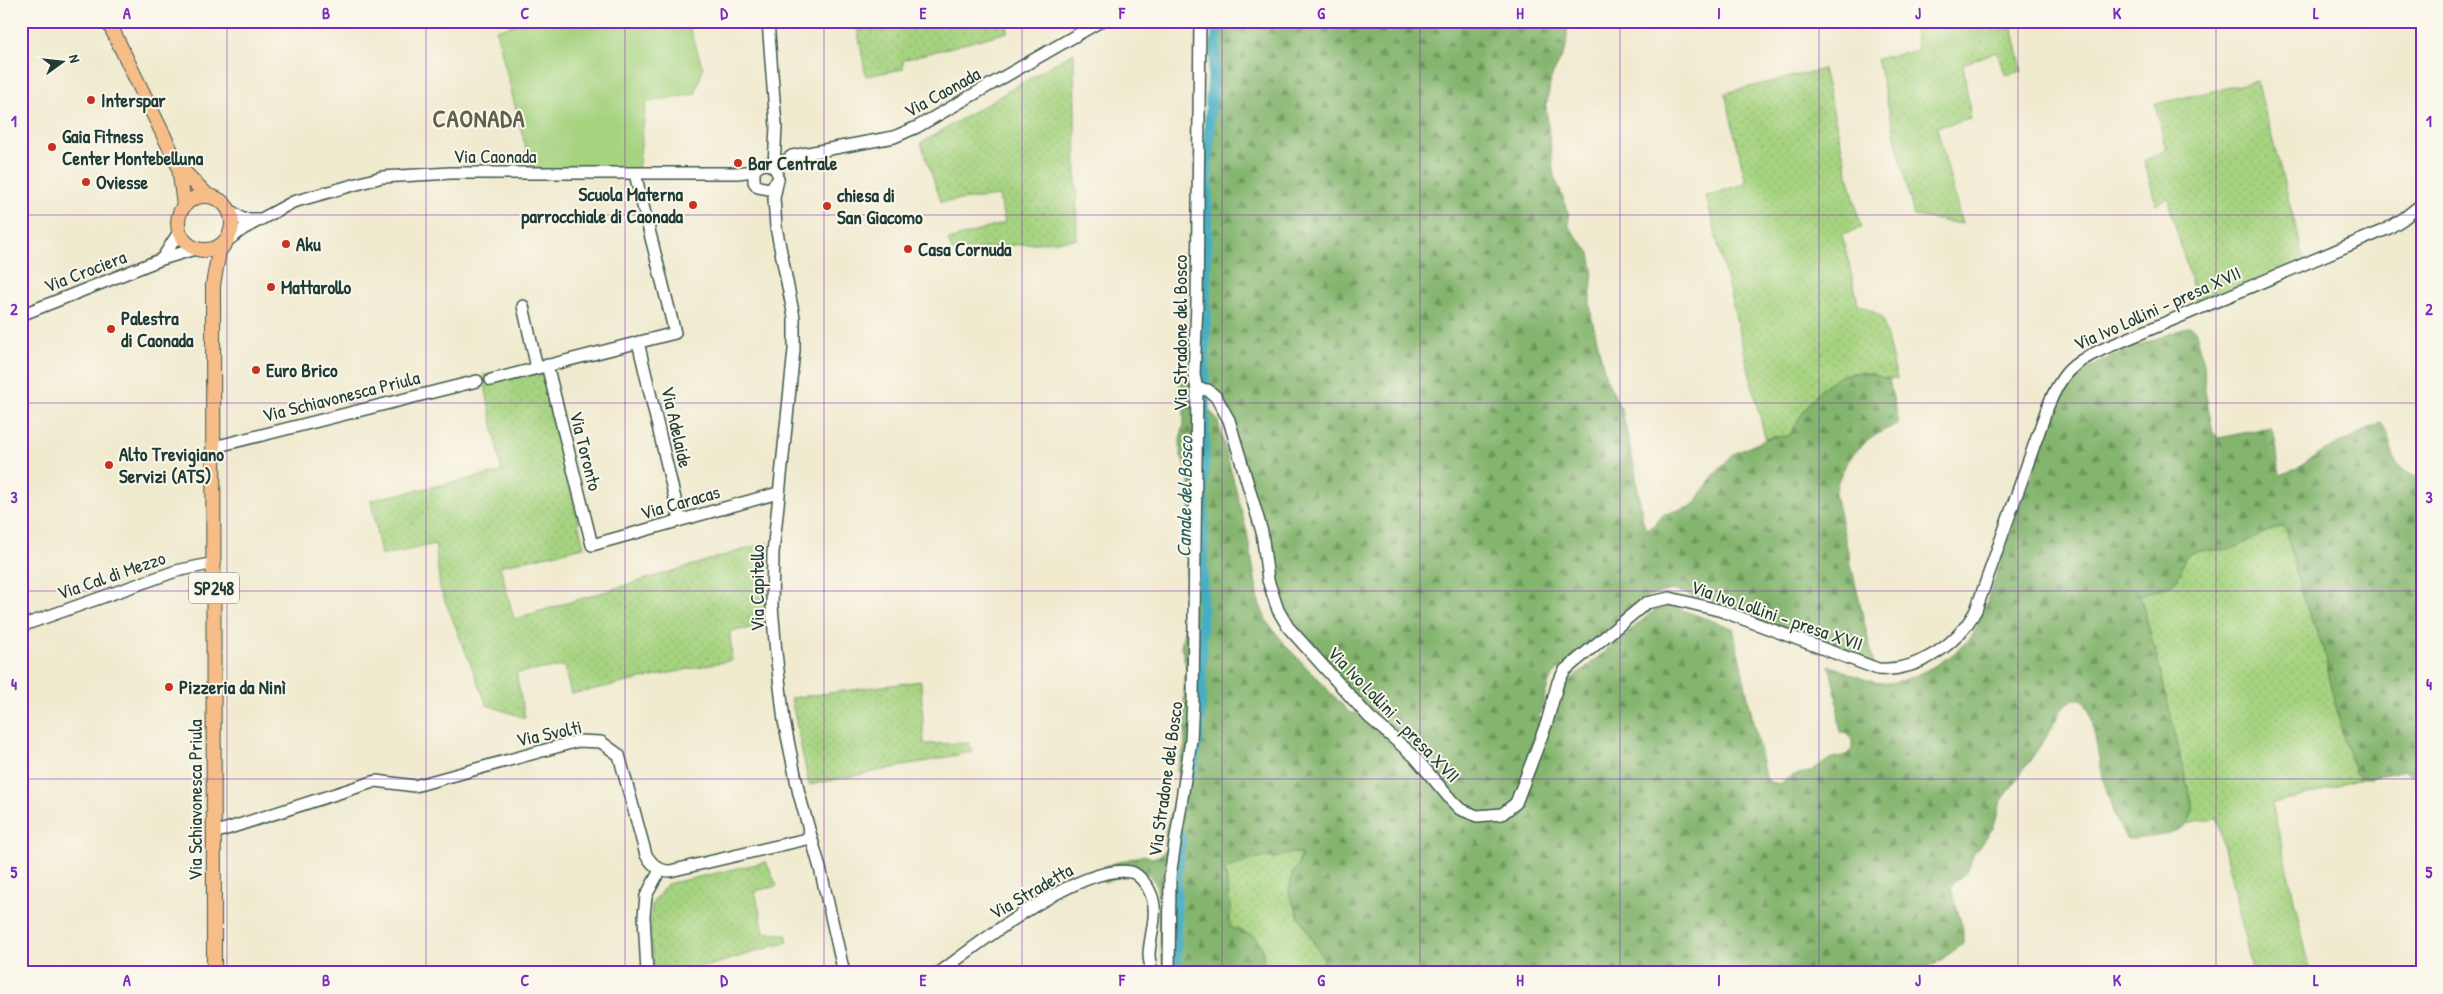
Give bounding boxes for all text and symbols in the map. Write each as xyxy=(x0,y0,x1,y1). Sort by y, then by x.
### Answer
text: A xyxy=(123,2,131,24)
text: B xyxy=(322,2,330,24)
text: C xyxy=(521,2,530,24)
text: D xyxy=(720,2,728,24)
text: E xyxy=(919,2,927,24)
text: F xyxy=(1118,2,1126,24)
text: G xyxy=(1317,2,1325,24)
text: H xyxy=(1516,2,1524,24)
text: I xyxy=(1717,2,1721,24)
text: J xyxy=(1915,2,1921,24)
text: K xyxy=(2113,2,2122,24)
text: L xyxy=(2313,2,2319,24)
north arrow xyxy=(38,38,88,88)
text: N xyxy=(65,52,85,65)
street label: Via Caonada xyxy=(899,60,985,124)
place label: Interspar xyxy=(101,87,166,114)
marker: Interspar xyxy=(85,94,97,106)
district label: CAONADA xyxy=(433,102,525,134)
text: 1 xyxy=(11,110,17,132)
text: 1 xyxy=(2426,110,2432,132)
place label: Gaia Fitness Center Montebelluna xyxy=(62,123,204,171)
marker: Gaia Fitness Center Montebelluna xyxy=(46,141,58,153)
street label: Via Caonada xyxy=(453,143,537,169)
place label: Bar Centrale xyxy=(748,150,838,176)
marker: Bar Centrale xyxy=(732,157,744,169)
place label: Oviesse xyxy=(96,169,149,195)
marker: Oviesse xyxy=(80,176,92,188)
place label: Scuola Materna parrocchiale di Caonada xyxy=(521,181,684,230)
place label: chiesa di San Giacomo xyxy=(837,182,923,230)
marker: Scuola Materna parrocchiale di Caonada xyxy=(687,199,699,211)
marker: chiesa di San Giacomo xyxy=(821,200,833,212)
place label: Aku xyxy=(296,231,321,257)
place label: Casa Cornuda xyxy=(918,236,1012,262)
marker: Aku xyxy=(280,238,292,250)
street label: Via Crociera xyxy=(40,243,130,299)
marker: Casa Cornuda xyxy=(902,243,914,255)
street label: Via Stradone del Bosco xyxy=(1167,254,1193,411)
street label: Via Ivo Lollini - presa XVII xyxy=(2069,259,2245,357)
place label: Mattarollo xyxy=(281,274,351,300)
marker: Mattarollo xyxy=(265,281,277,293)
text: 2 xyxy=(10,298,18,320)
text: 2 xyxy=(2425,298,2433,320)
place label: Palestra di Caonada xyxy=(121,305,194,353)
marker: Palestra di Caonada xyxy=(105,323,117,335)
place label: Euro Brico xyxy=(266,357,338,383)
marker: Euro Brico xyxy=(250,364,262,376)
street label: Via Schiavonesca Priula xyxy=(260,364,423,428)
street label: Via Adelaide xyxy=(655,384,699,471)
street label: Via Toronto xyxy=(564,409,609,494)
water label: Canale del Bosco xyxy=(1169,434,1199,558)
place label: Alto Trevigiano Servizi (ATS) xyxy=(119,441,224,489)
marker: Alto Trevigiano Servizi (ATS) xyxy=(103,459,115,471)
street label: Via Caracas xyxy=(637,478,723,526)
text: 3 xyxy=(10,486,18,508)
text: 3 xyxy=(2425,486,2433,508)
street label: Via Cal di Mezzo xyxy=(53,544,169,606)
street label: Via Capitello xyxy=(744,544,770,631)
road number: SP248 xyxy=(189,572,239,604)
street label: Via Ivo Lollini - presa XVII xyxy=(1687,573,1867,657)
street label: Via Ivo Lollini - presa XVII xyxy=(1322,640,1466,788)
text: 4 xyxy=(11,673,17,695)
text: 4 xyxy=(2426,673,2432,695)
place label: Pizzeria da Ninì xyxy=(179,674,286,700)
marker: Pizzeria da Ninì xyxy=(163,681,175,693)
street label: Via Stradone del Bosco xyxy=(1141,699,1189,858)
street label: Via Svolti xyxy=(514,713,584,753)
street label: Via Schiavonesca Priula xyxy=(182,719,208,881)
street label: Via Stradetta xyxy=(985,856,1078,925)
text: 5 xyxy=(11,861,18,883)
text: 5 xyxy=(2426,861,2433,883)
text: A xyxy=(123,969,131,991)
text: B xyxy=(322,969,330,991)
text: C xyxy=(521,969,530,991)
text: D xyxy=(720,969,728,991)
text: E xyxy=(919,969,927,991)
text: F xyxy=(1118,969,1126,991)
text: G xyxy=(1317,969,1325,991)
text: H xyxy=(1516,969,1524,991)
text: I xyxy=(1717,969,1721,991)
text: J xyxy=(1915,969,1921,991)
text: K xyxy=(2113,969,2122,991)
text: L xyxy=(2313,969,2319,991)

